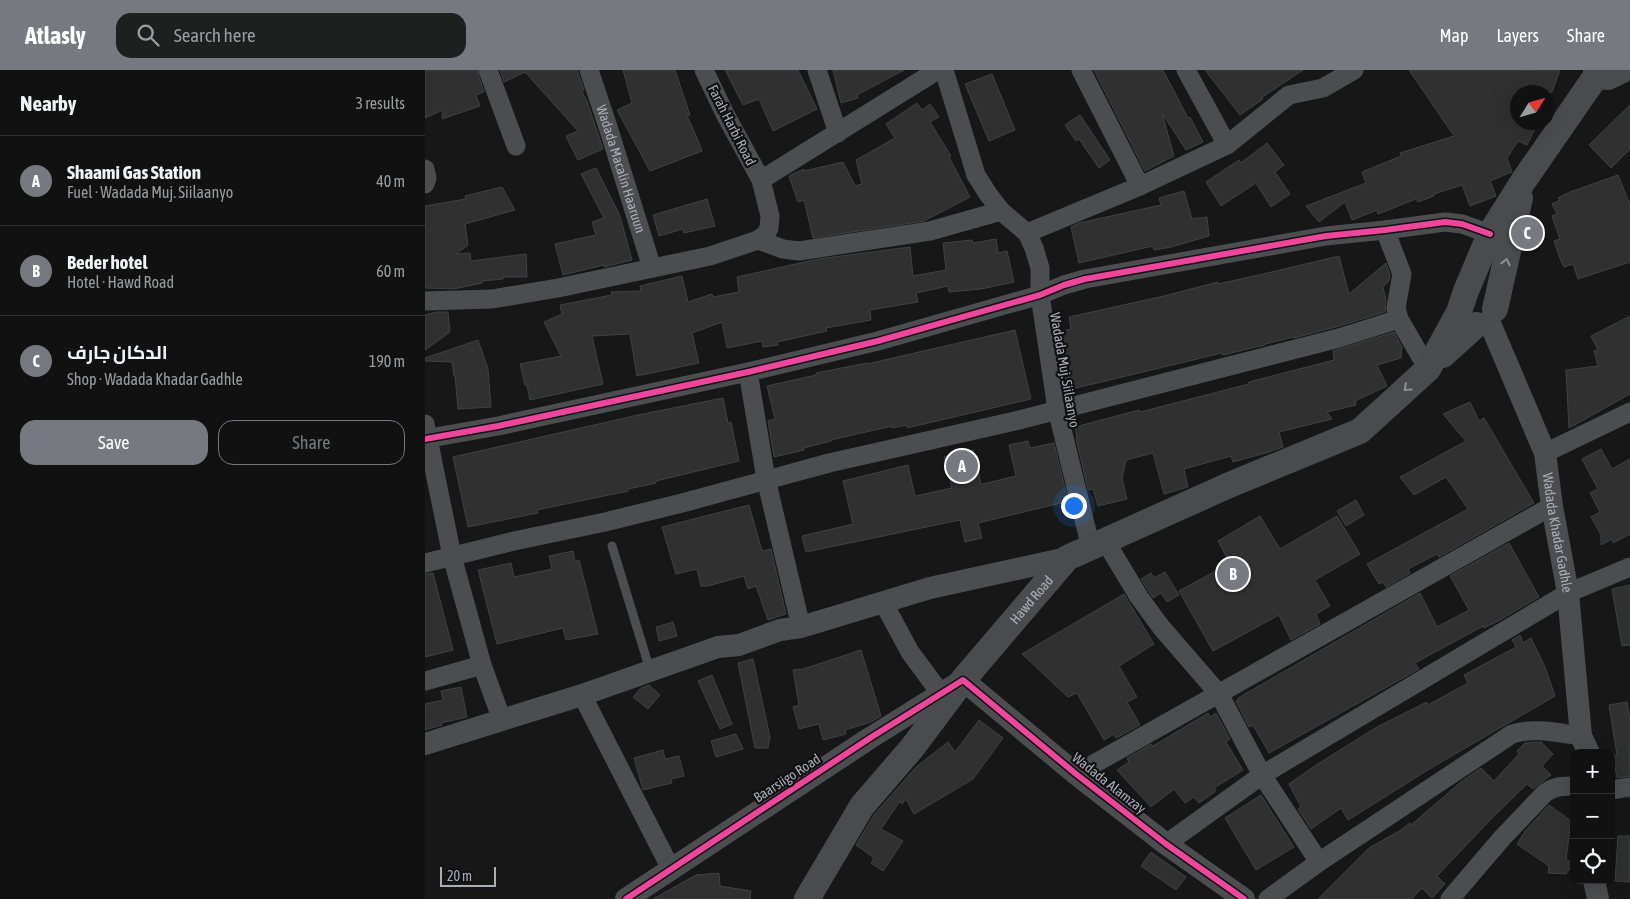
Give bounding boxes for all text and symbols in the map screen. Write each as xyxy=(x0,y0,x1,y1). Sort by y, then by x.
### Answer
search box xyxy=(116,13,466,58)
icon: search xyxy=(134,21,162,49)
text: Atlasly xyxy=(25,22,86,49)
text: Search here xyxy=(174,24,256,46)
text: Map xyxy=(1439,25,1468,46)
text: Layers xyxy=(1496,25,1539,46)
text: Share xyxy=(1567,25,1605,46)
street label: Farah Harbi Road xyxy=(705,82,759,168)
north arrow xyxy=(1510,85,1555,130)
text: Nearby xyxy=(20,91,76,115)
text: 3 results xyxy=(355,94,405,112)
street label: Wadada Macalin Haaruun xyxy=(593,103,649,235)
text: Shaami Gas Station xyxy=(67,161,201,183)
text: A xyxy=(32,172,40,190)
text: 40 m xyxy=(376,172,405,190)
text: Fuel · Wadada Muj. Siilaanyo xyxy=(67,183,233,201)
pin: C xyxy=(1511,214,1543,252)
text: Beder hotel xyxy=(67,251,147,273)
one-way arrow xyxy=(1500,257,1511,266)
text: B xyxy=(32,262,40,280)
text: 60 m xyxy=(376,262,405,280)
text: Hotel · Hawd Road xyxy=(67,273,174,291)
street label: Wadada Muj. Siilaanyo xyxy=(1047,311,1083,429)
text: الدكان جارف xyxy=(67,341,168,363)
text: C xyxy=(32,352,40,370)
text: 190 m xyxy=(369,352,405,370)
text: Shop · Wadada Khadar Gadhle xyxy=(67,370,243,388)
one-way arrow xyxy=(1403,382,1412,391)
button: Save xyxy=(20,420,208,465)
button: Share xyxy=(218,420,405,465)
pin: A xyxy=(946,447,978,485)
street label: Wadada Khadar Gadhle xyxy=(1540,472,1576,594)
your location xyxy=(1061,493,1087,519)
pin: B xyxy=(1217,555,1249,593)
street label: Hawd Road xyxy=(1006,572,1056,627)
street label: Wadada Alamzay xyxy=(1069,749,1149,817)
map controls xyxy=(1570,749,1615,884)
button: + xyxy=(1570,749,1615,794)
street label: Baarsiigo Road xyxy=(751,751,823,805)
button: − xyxy=(1570,794,1615,839)
button: locate xyxy=(1570,839,1615,884)
scale bar xyxy=(440,864,496,887)
text: 20 m xyxy=(447,868,472,884)

